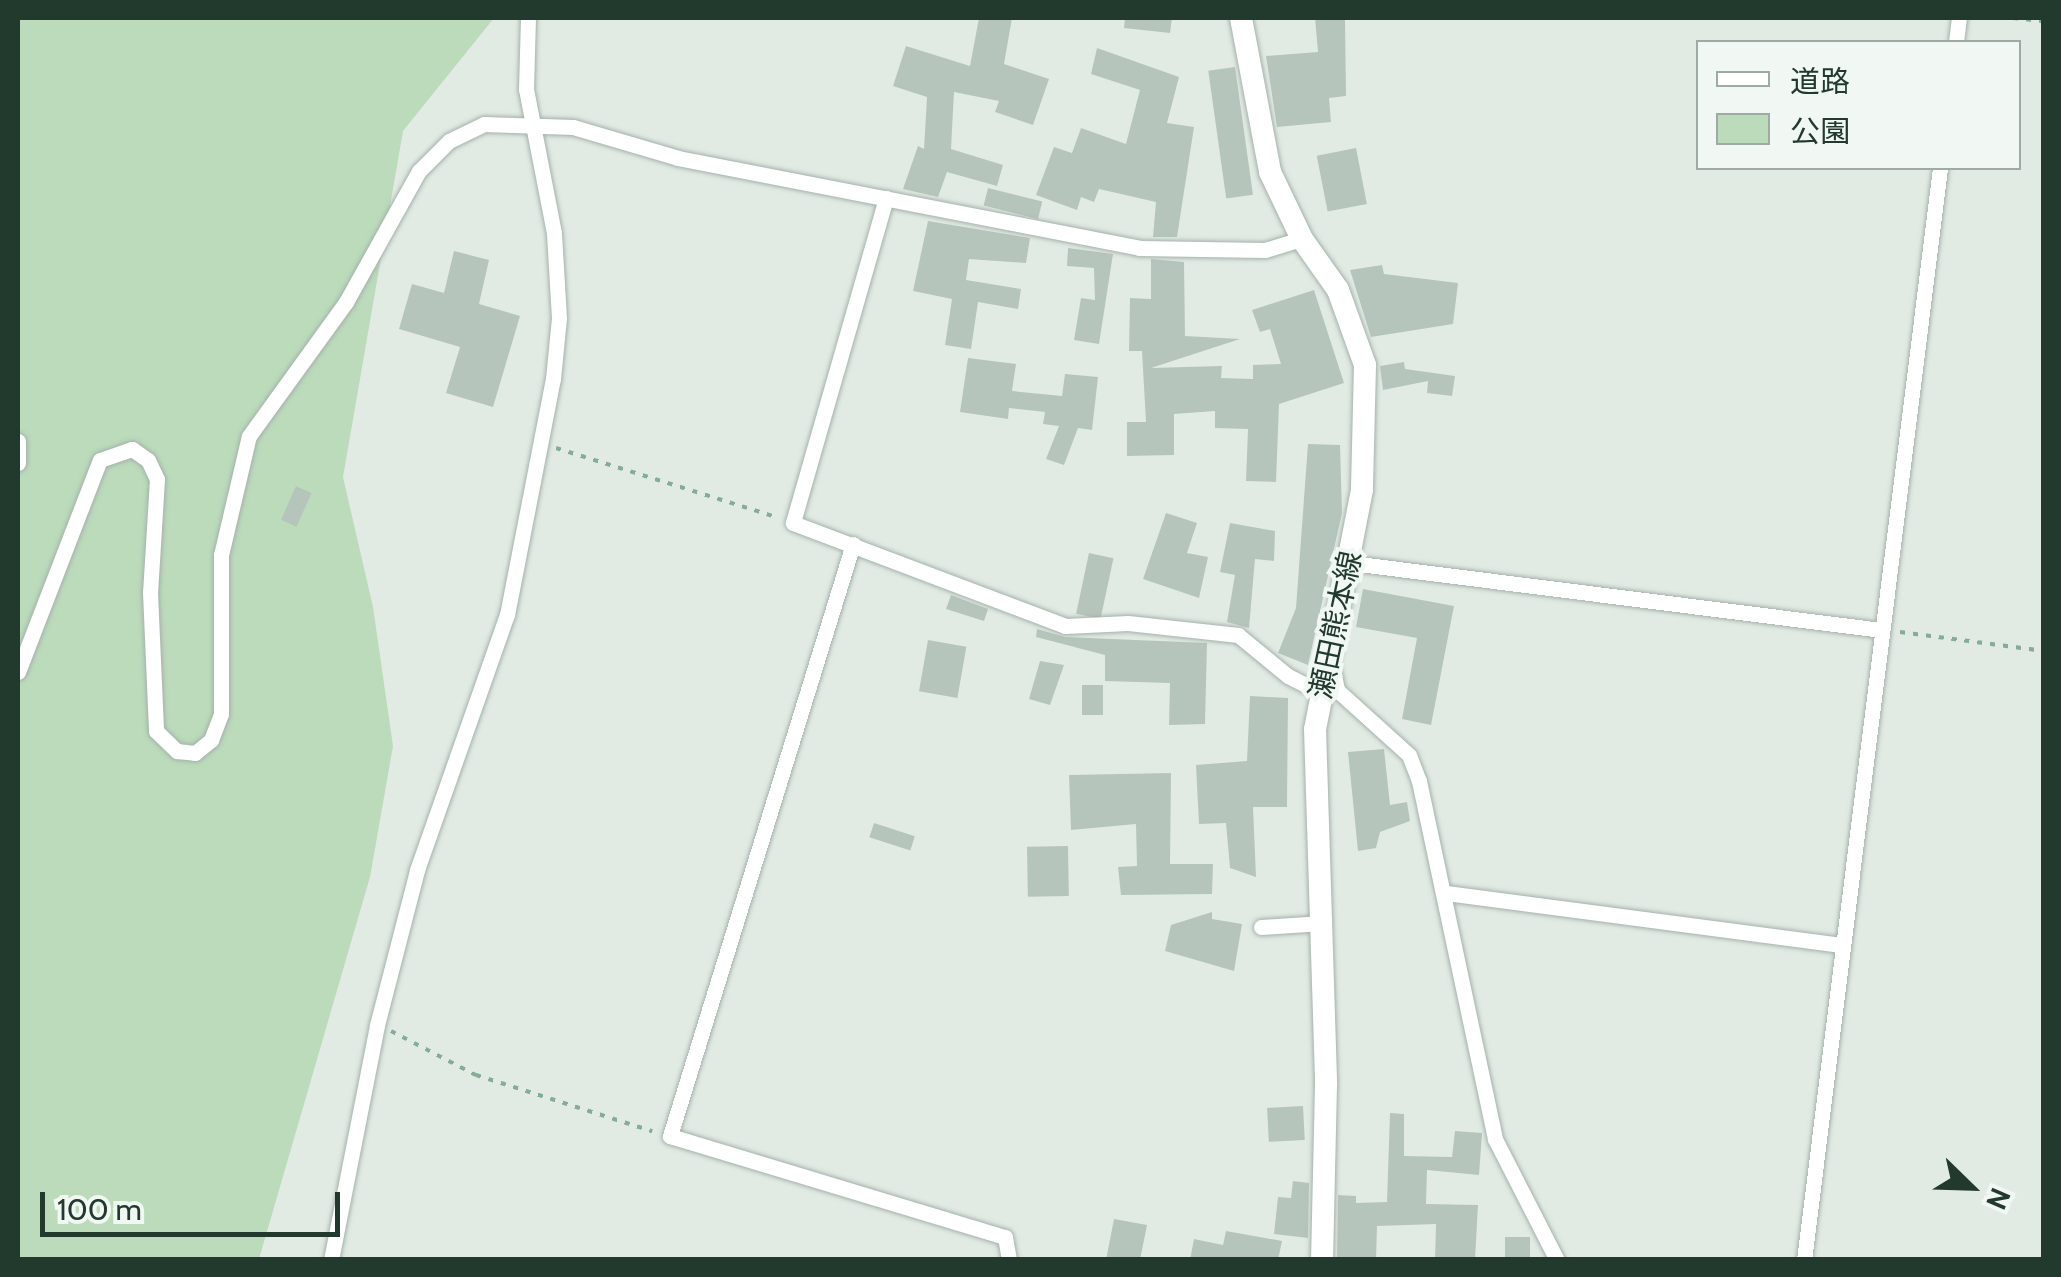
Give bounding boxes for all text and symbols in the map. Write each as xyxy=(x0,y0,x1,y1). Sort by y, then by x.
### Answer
legend xyxy=(1696,40,2021,170)
text: 道路 xyxy=(1790,63,1850,100)
text: 公園 xyxy=(1790,113,1850,150)
street label: 瀬田熊本線 xyxy=(1303,548,1369,702)
north arrow xyxy=(1921,1137,2021,1237)
scale bar xyxy=(45,1172,345,1234)
text: N xyxy=(1979,1183,2018,1214)
text: 100 m xyxy=(57,1191,142,1228)

